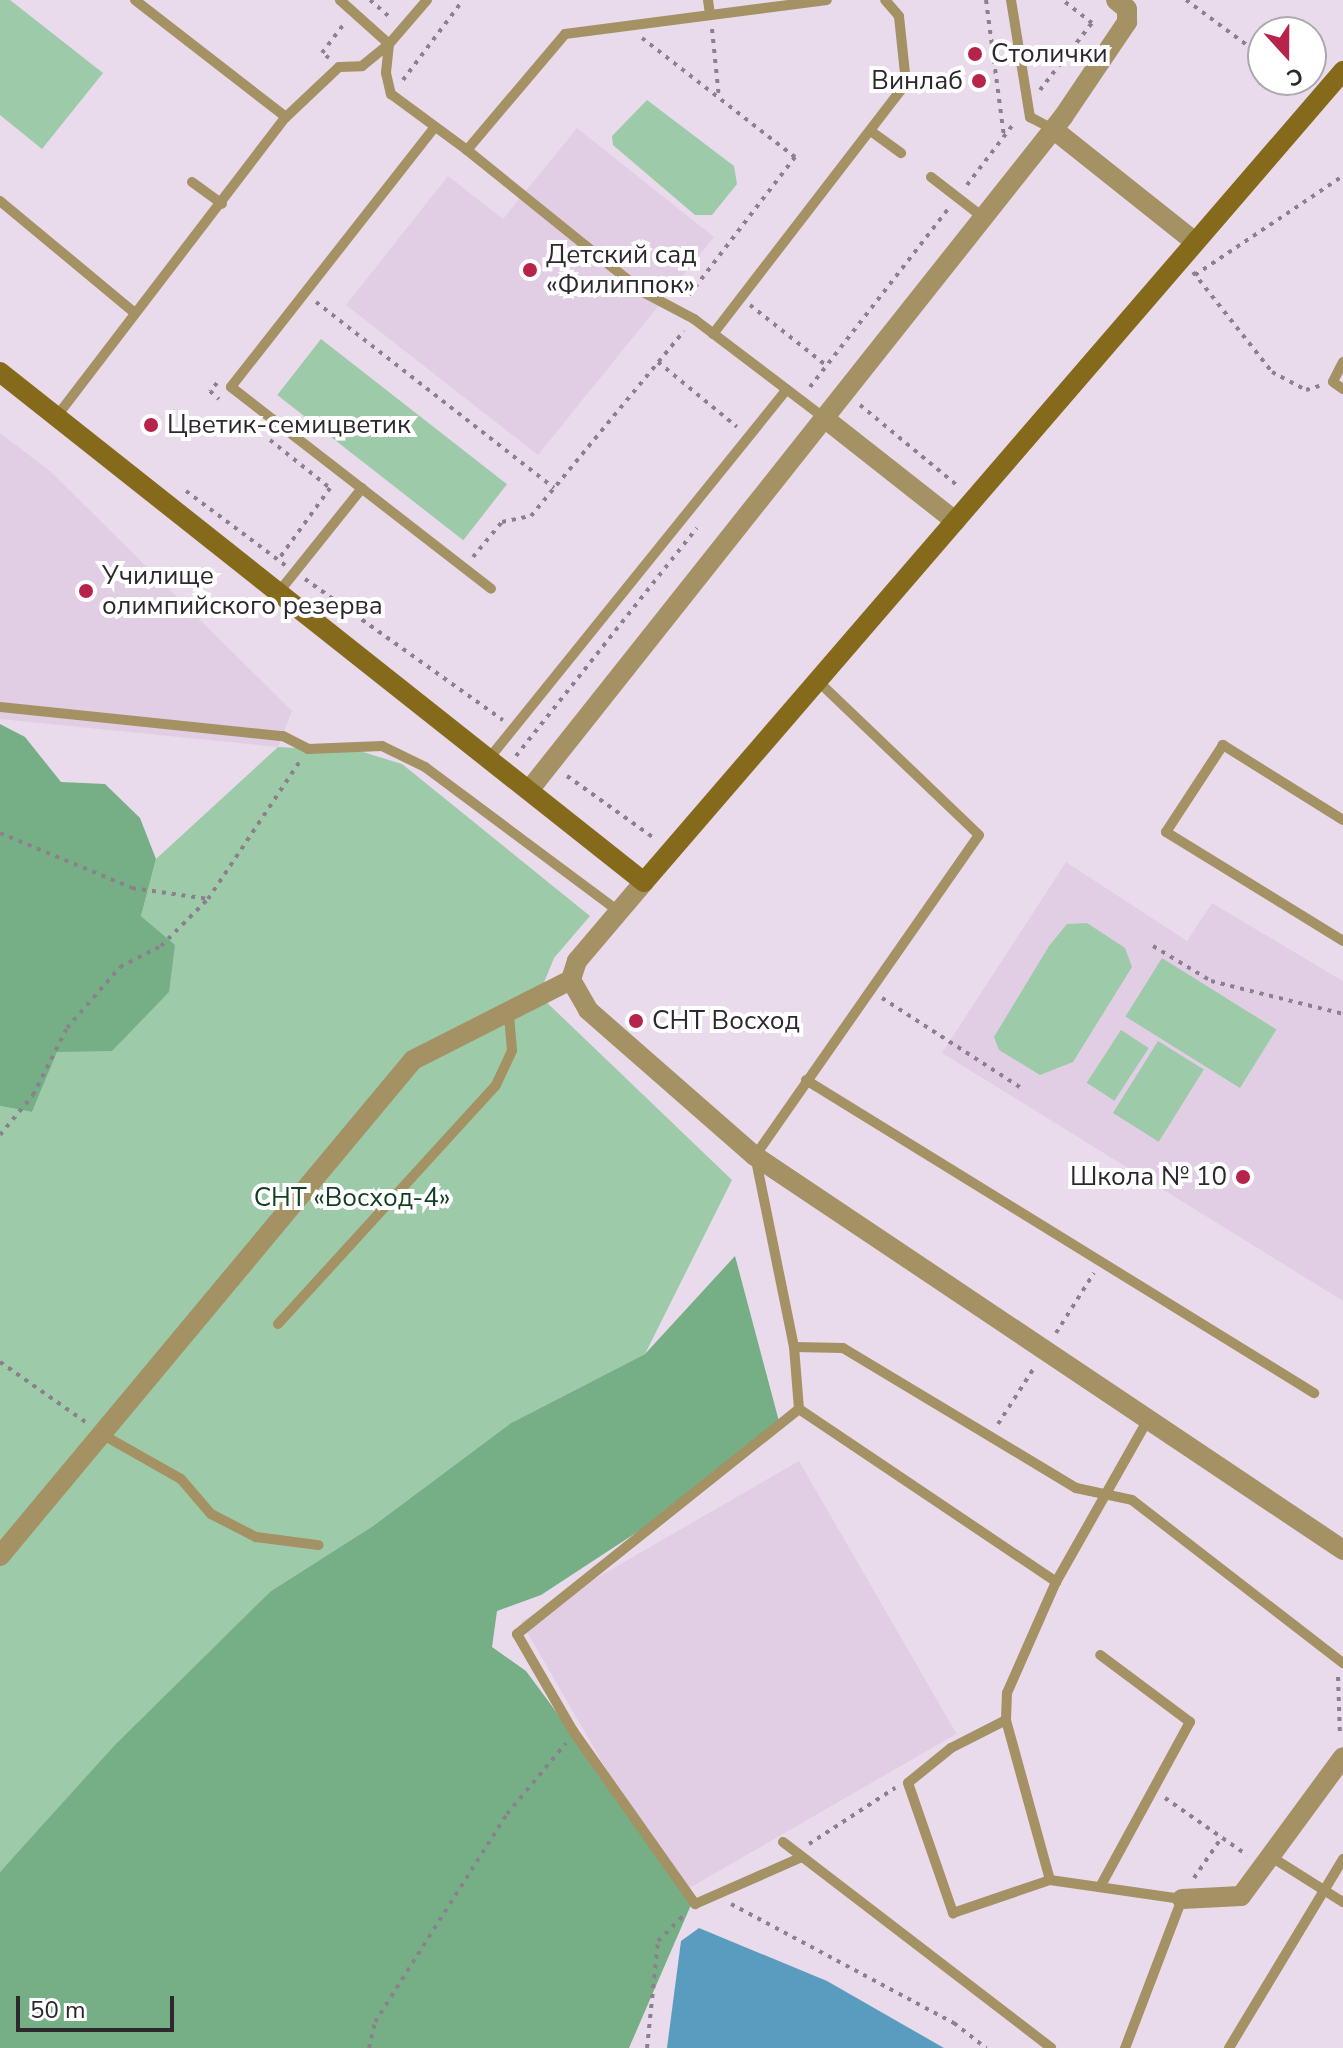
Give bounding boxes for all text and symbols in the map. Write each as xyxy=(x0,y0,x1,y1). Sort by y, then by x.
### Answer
north arrow xyxy=(1247,16,1327,96)
place label: Столички xyxy=(991,38,1108,70)
marker: Столички xyxy=(966,45,984,63)
text: С xyxy=(1283,60,1307,93)
place label: Винлаб xyxy=(871,65,963,97)
marker: Винлаб xyxy=(970,72,988,90)
place label: Детский сад «Филиппок» xyxy=(546,239,697,300)
marker: Детский сад «Филиппок» xyxy=(521,261,539,279)
place label: Цветик-семицветик xyxy=(167,409,411,441)
marker: Цветик-семицветик xyxy=(142,416,160,434)
place label: Училище олимпийского резерва xyxy=(102,560,383,622)
marker: Училище олимпийского резерва xyxy=(77,582,95,600)
place label: СНТ Восход xyxy=(652,1005,800,1037)
marker: СНТ Восход xyxy=(627,1012,645,1030)
place label: Школа № 10 xyxy=(1070,1161,1227,1193)
marker: Школа № 10 xyxy=(1234,1168,1252,1186)
park label: СНТ «Восход-4» xyxy=(254,1182,450,1214)
scale bar xyxy=(20,1980,178,2030)
text: 50 m xyxy=(30,1994,86,2026)

